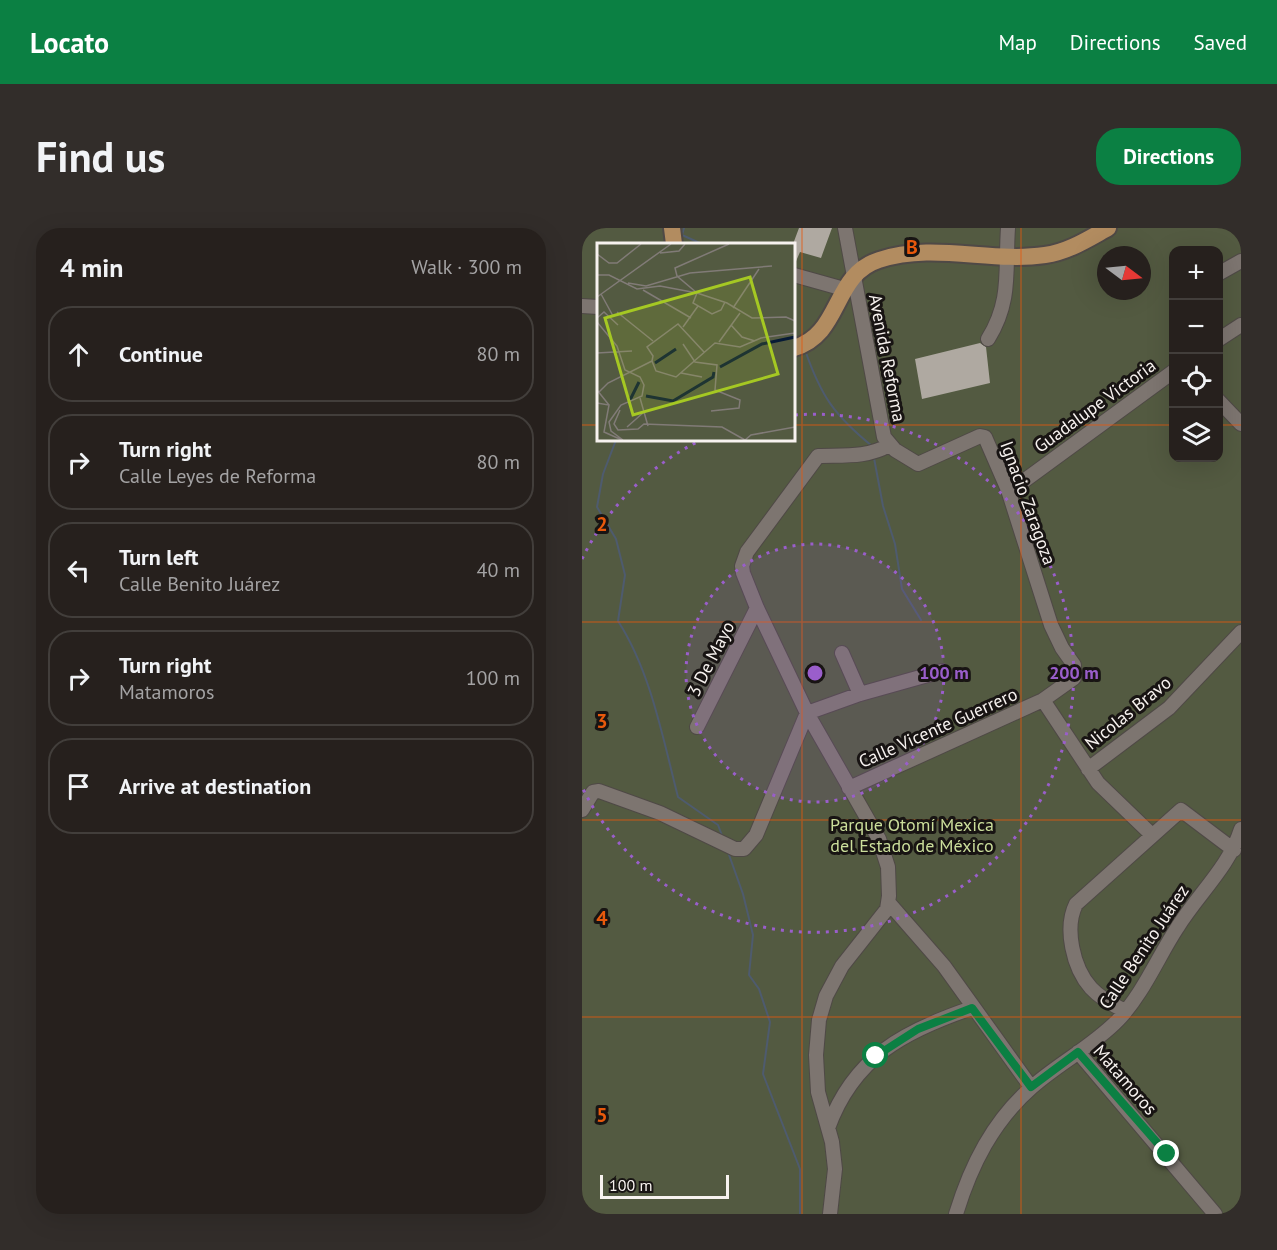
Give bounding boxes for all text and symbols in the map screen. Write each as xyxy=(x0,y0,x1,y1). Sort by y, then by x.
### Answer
text: Locato xyxy=(30,24,109,61)
text: Map xyxy=(998,29,1037,56)
text: Directions xyxy=(1070,29,1161,56)
text: Saved xyxy=(1194,29,1247,56)
button: Directions xyxy=(1096,128,1241,185)
text: Find us xyxy=(36,129,165,184)
text: B xyxy=(906,234,918,260)
inset map xyxy=(597,243,795,441)
north arrow xyxy=(1097,246,1151,300)
map controls xyxy=(1169,246,1223,462)
button: + xyxy=(1169,246,1223,300)
text: 4 min xyxy=(60,251,123,284)
text: Walk · 300 m xyxy=(411,254,522,280)
street label: Avenida Reforma xyxy=(864,292,911,424)
button: − xyxy=(1169,300,1223,354)
icon: ahead xyxy=(62,338,95,371)
text: Continue xyxy=(119,340,203,368)
text: 80 m xyxy=(477,341,520,367)
street label: Guadalupe Victoria xyxy=(1029,354,1160,457)
button: locate xyxy=(1169,354,1223,408)
button: layers xyxy=(1169,408,1223,462)
text: Turn right xyxy=(119,435,211,463)
street label: Ignacio Zaragoza xyxy=(995,438,1062,568)
icon: right xyxy=(62,446,95,479)
text: 80 m xyxy=(477,449,520,475)
text: Calle Leyes de Reforma xyxy=(119,463,316,489)
text: 2 xyxy=(596,511,608,537)
text: Turn left xyxy=(119,543,199,571)
icon: left xyxy=(62,554,95,587)
text: 40 m xyxy=(477,557,520,583)
text: Calle Benito Juárez xyxy=(119,571,280,597)
street label: 3 De Mayo xyxy=(682,617,739,700)
text: Turn right xyxy=(119,651,211,679)
text: 100 m xyxy=(919,661,969,684)
text: 200 m xyxy=(1049,661,1099,684)
icon: right xyxy=(62,662,95,695)
centre of rings xyxy=(805,663,825,683)
text: 100 m xyxy=(466,665,520,691)
street label: Nicolas Bravo xyxy=(1080,671,1176,754)
text: Matamoros xyxy=(119,679,214,705)
street label: Calle Vicente Guerrero xyxy=(855,682,1021,773)
text: 3 xyxy=(596,708,608,734)
icon: arrive xyxy=(62,770,95,803)
text: Arrive at destination xyxy=(119,772,311,800)
park label: Parque Otomí Mexica del Estado de México xyxy=(830,813,994,857)
street label: Calle Benito Juárez xyxy=(1094,880,1194,1013)
text: 4 xyxy=(596,905,608,931)
street label: Matamoros xyxy=(1089,1040,1162,1120)
route start xyxy=(862,1042,888,1068)
text: 5 xyxy=(596,1102,608,1128)
route end xyxy=(1153,1140,1179,1166)
scale bar xyxy=(600,1172,729,1200)
text: 100 m xyxy=(609,1175,652,1195)

